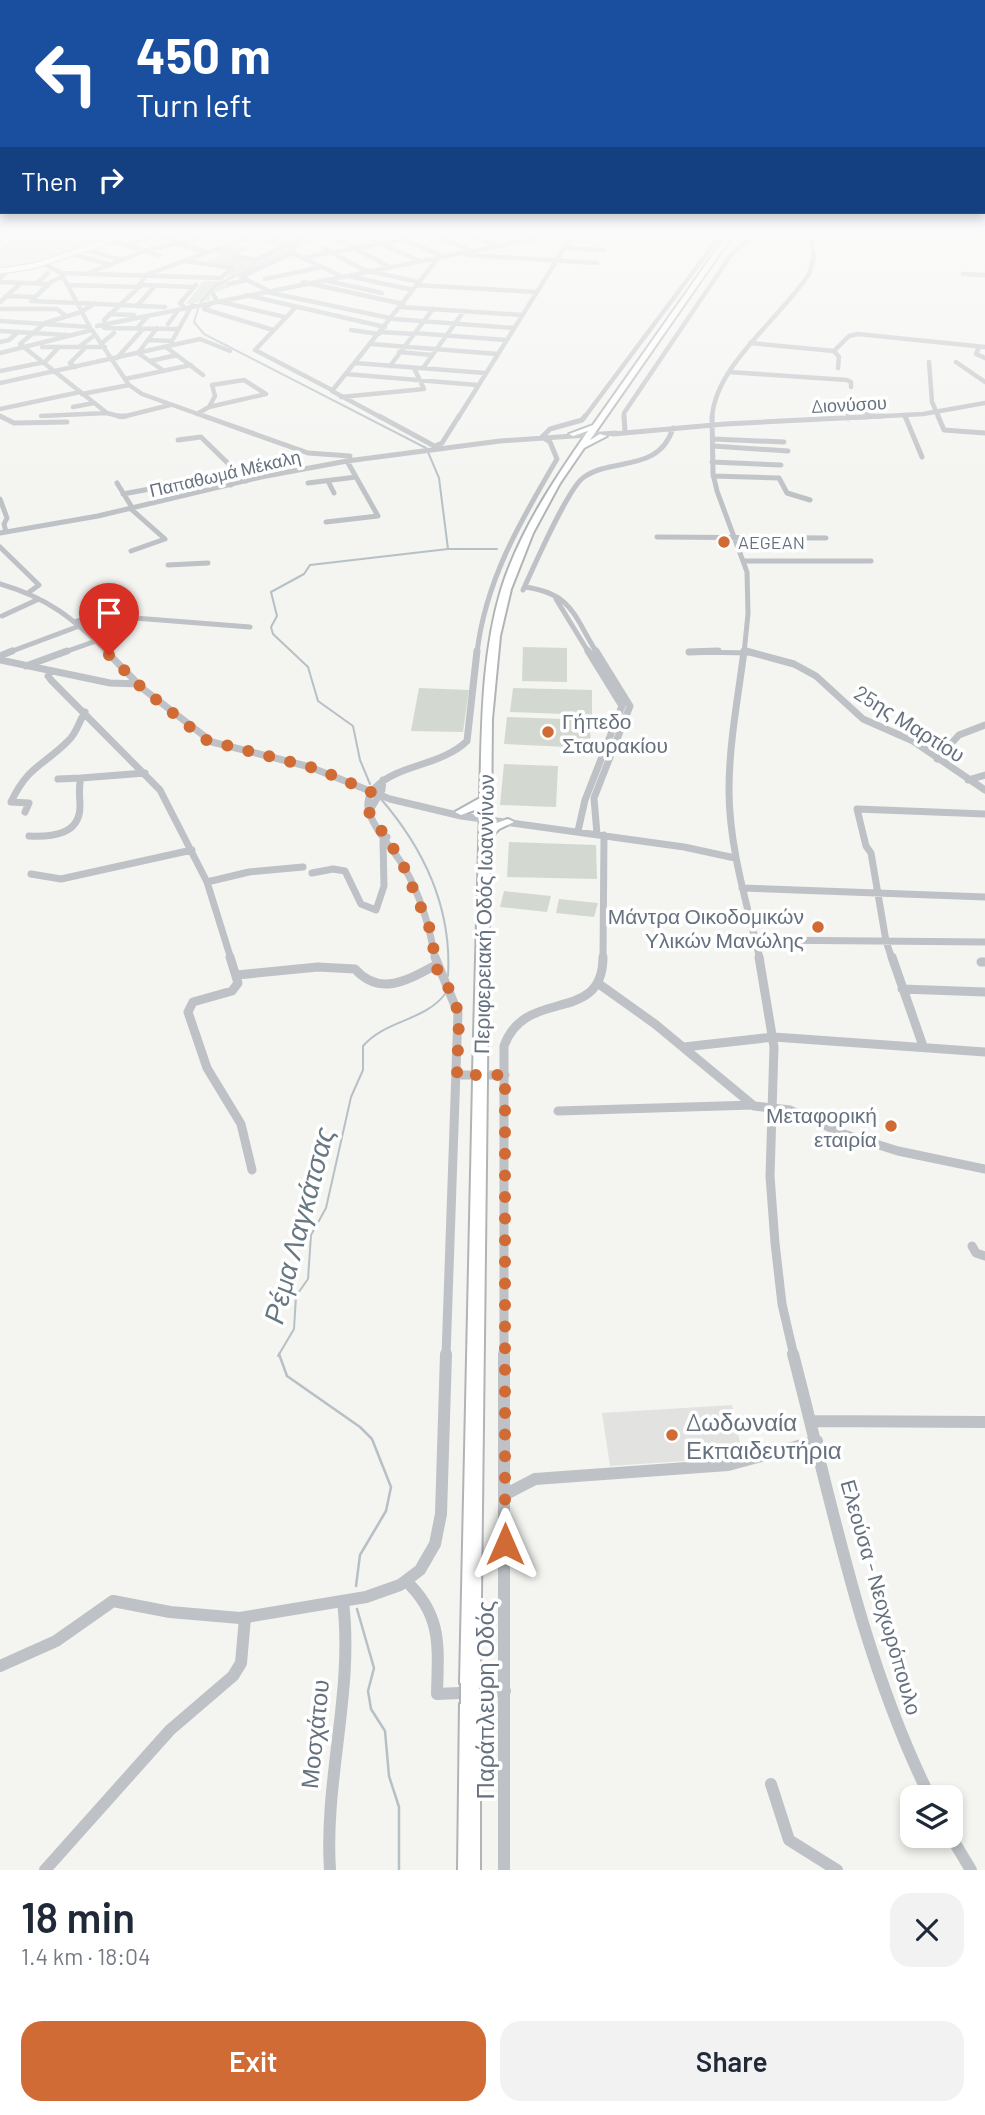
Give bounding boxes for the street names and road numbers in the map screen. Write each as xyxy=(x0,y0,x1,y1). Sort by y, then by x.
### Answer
street label: Διονύσου xyxy=(811,391,887,417)
street label: Παπαθωμά Μέκαλη xyxy=(147,445,303,501)
street label: 25ης Μαρτίου xyxy=(850,679,970,767)
street label: Περιφερειακή Οδός Ιωαννίνων xyxy=(468,774,498,1054)
street label: Ελεούσα - Νεοχωρόπουλο xyxy=(836,1477,928,1717)
street label: Παράπλευρη Οδός xyxy=(470,1601,499,1799)
street label: Μοσχάτου xyxy=(294,1678,334,1790)

